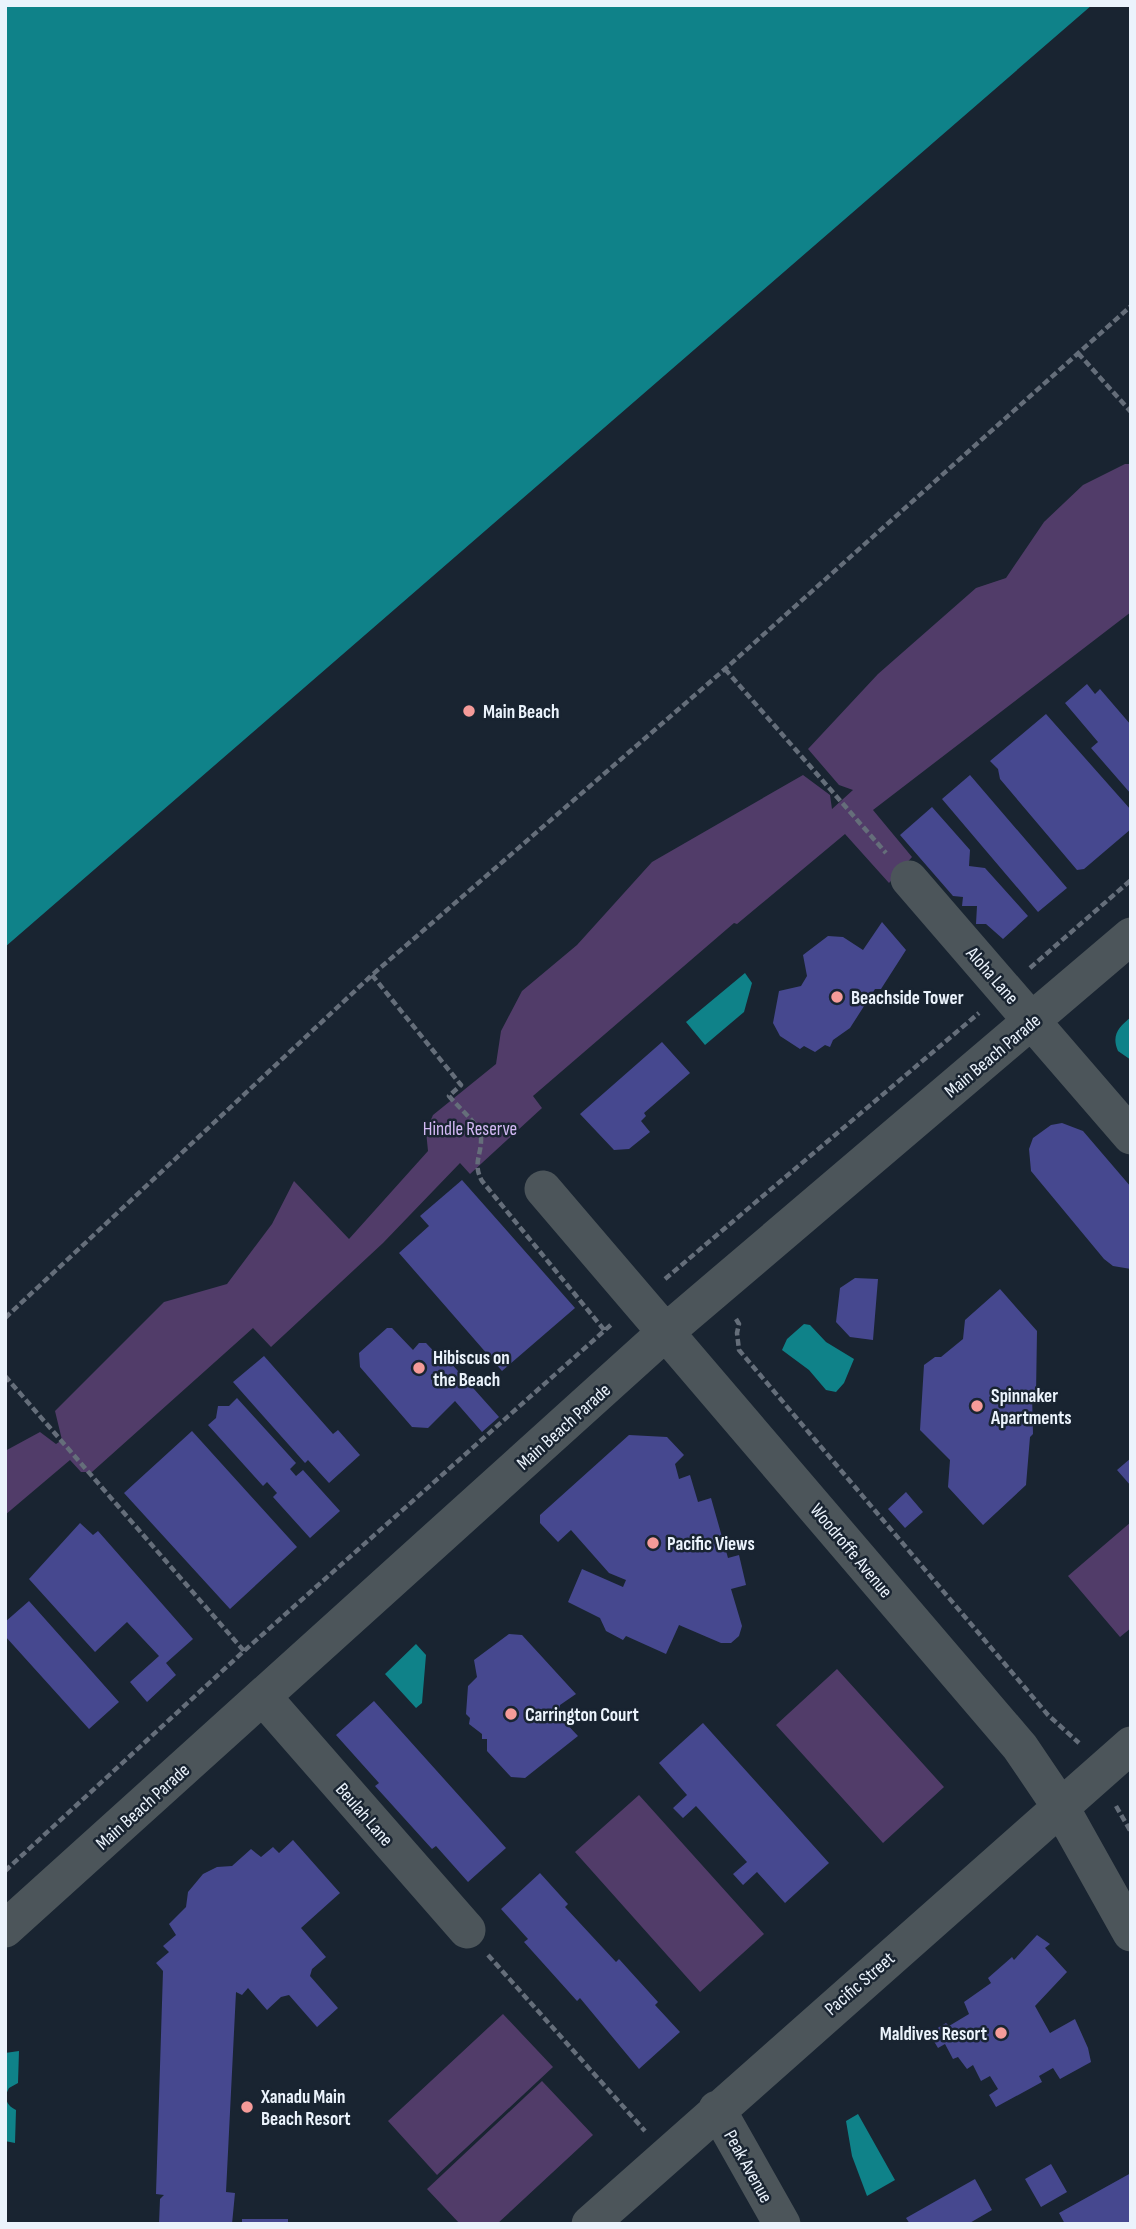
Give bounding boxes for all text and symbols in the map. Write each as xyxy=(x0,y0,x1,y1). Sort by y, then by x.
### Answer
place label: Main Beach xyxy=(483,701,559,724)
marker: Main Beach xyxy=(461,703,477,719)
street label: Aloha Lane xyxy=(960,942,1023,1009)
place label: Beachside Tower xyxy=(851,987,964,1010)
marker: Beachside Tower xyxy=(829,989,845,1005)
street label: Main Beach Parade xyxy=(940,1009,1046,1103)
park label: Hindle Reserve xyxy=(423,1118,517,1141)
place label: Hibiscus on the Beach xyxy=(433,1347,510,1392)
marker: Hibiscus on the Beach xyxy=(411,1360,427,1376)
street label: Main Beach Parade xyxy=(512,1379,616,1475)
place label: Spinnaker Apartments xyxy=(990,1385,1072,1430)
marker: Spinnaker Apartments xyxy=(969,1398,985,1414)
street label: Woodroffe Avenue xyxy=(805,1499,897,1603)
place label: Pacific Views xyxy=(667,1533,755,1556)
marker: Pacific Views xyxy=(645,1535,661,1551)
place label: Carrington Court xyxy=(525,1704,639,1727)
marker: Carrington Court xyxy=(503,1706,519,1722)
street label: Main Beach Parade xyxy=(91,1759,195,1855)
street label: Beulah Lane xyxy=(330,1779,398,1851)
street label: Pacific Street xyxy=(820,1947,900,2021)
place label: Maldives Resort xyxy=(880,2023,987,2046)
marker: Maldives Resort xyxy=(993,2025,1009,2041)
place label: Xanadu Main Beach Resort xyxy=(260,2086,351,2131)
marker: Xanadu Main Beach Resort xyxy=(239,2099,255,2115)
street label: Peak Avenue xyxy=(718,2126,777,2207)

